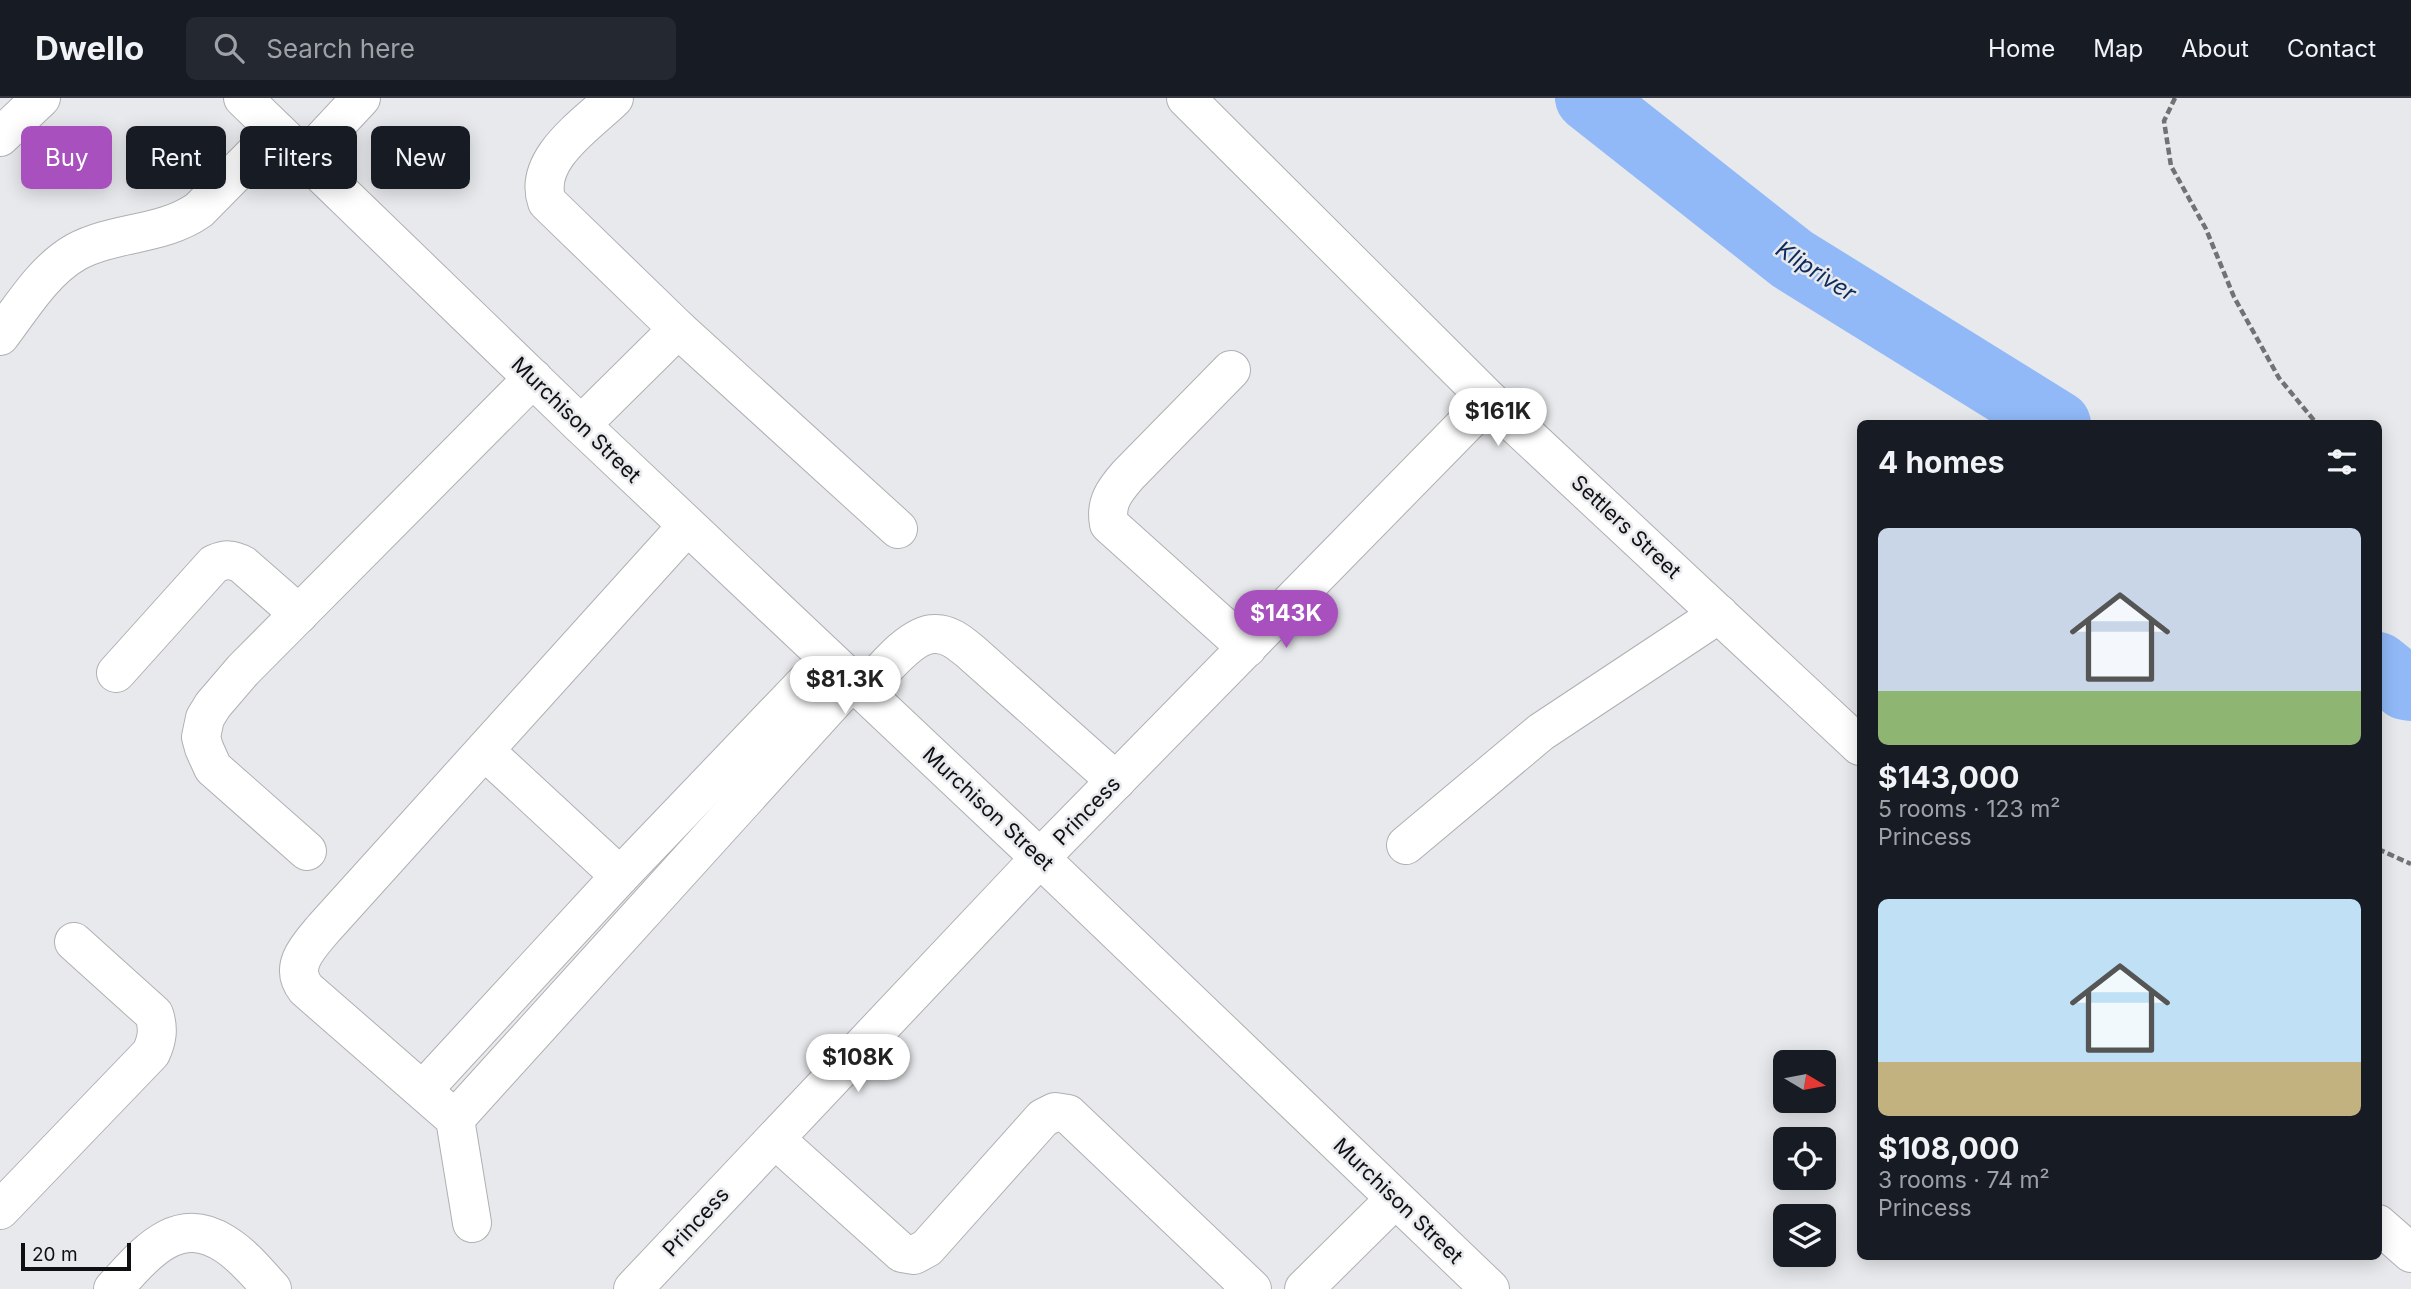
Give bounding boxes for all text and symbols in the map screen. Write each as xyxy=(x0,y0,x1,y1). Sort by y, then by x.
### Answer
search box xyxy=(186,17,676,80)
text: Dwello xyxy=(35,28,144,68)
icon: search xyxy=(210,29,248,67)
text: Search here xyxy=(266,33,415,64)
text: Home xyxy=(1988,34,2055,63)
text: Map xyxy=(2093,34,2143,63)
text: About xyxy=(2181,34,2249,63)
text: Contact xyxy=(2287,34,2376,63)
chip: Buy xyxy=(21,126,112,189)
chip: Rent xyxy=(126,126,226,189)
chip: Filters xyxy=(240,126,357,189)
chip: New xyxy=(371,126,470,189)
water label: Klipriver xyxy=(1771,235,1862,308)
street label: Murchison Street xyxy=(507,352,646,488)
pin: $161K xyxy=(1449,388,1547,448)
text: $161K xyxy=(1465,397,1531,425)
icon: filters xyxy=(2323,443,2361,481)
text: 4 homes xyxy=(1878,444,2005,480)
street label: Settlers Street xyxy=(1566,470,1686,584)
icon: home xyxy=(2057,574,2183,700)
pin: $143K xyxy=(1237,590,1335,650)
text: $143K xyxy=(1250,599,1322,627)
pin: $81.3K xyxy=(788,656,902,716)
text: $81.3K xyxy=(806,665,884,693)
street label: Murchison Street xyxy=(918,742,1059,876)
text: $143,000 xyxy=(1878,759,2019,795)
street label: Princess xyxy=(1048,771,1125,850)
text: 5 rooms · 123 m² xyxy=(1878,795,2061,823)
text: Princess xyxy=(1878,823,1972,851)
icon: home xyxy=(2057,945,2183,1071)
pin: $108K xyxy=(809,1034,907,1094)
text: $108K xyxy=(822,1043,894,1071)
north arrow xyxy=(1773,1050,1836,1113)
map controls xyxy=(1773,1050,1836,1267)
button: locate xyxy=(1773,1127,1836,1190)
text: $108,000 xyxy=(1878,1130,2020,1166)
street label: Murchison Street xyxy=(1329,1133,1468,1269)
text: 3 rooms · 74 m² xyxy=(1878,1166,2050,1194)
street label: Princess xyxy=(657,1182,734,1261)
text: Princess xyxy=(1878,1194,1972,1222)
button: layers xyxy=(1773,1204,1836,1267)
scale bar xyxy=(21,1240,131,1272)
text: 20 m xyxy=(32,1243,78,1266)

